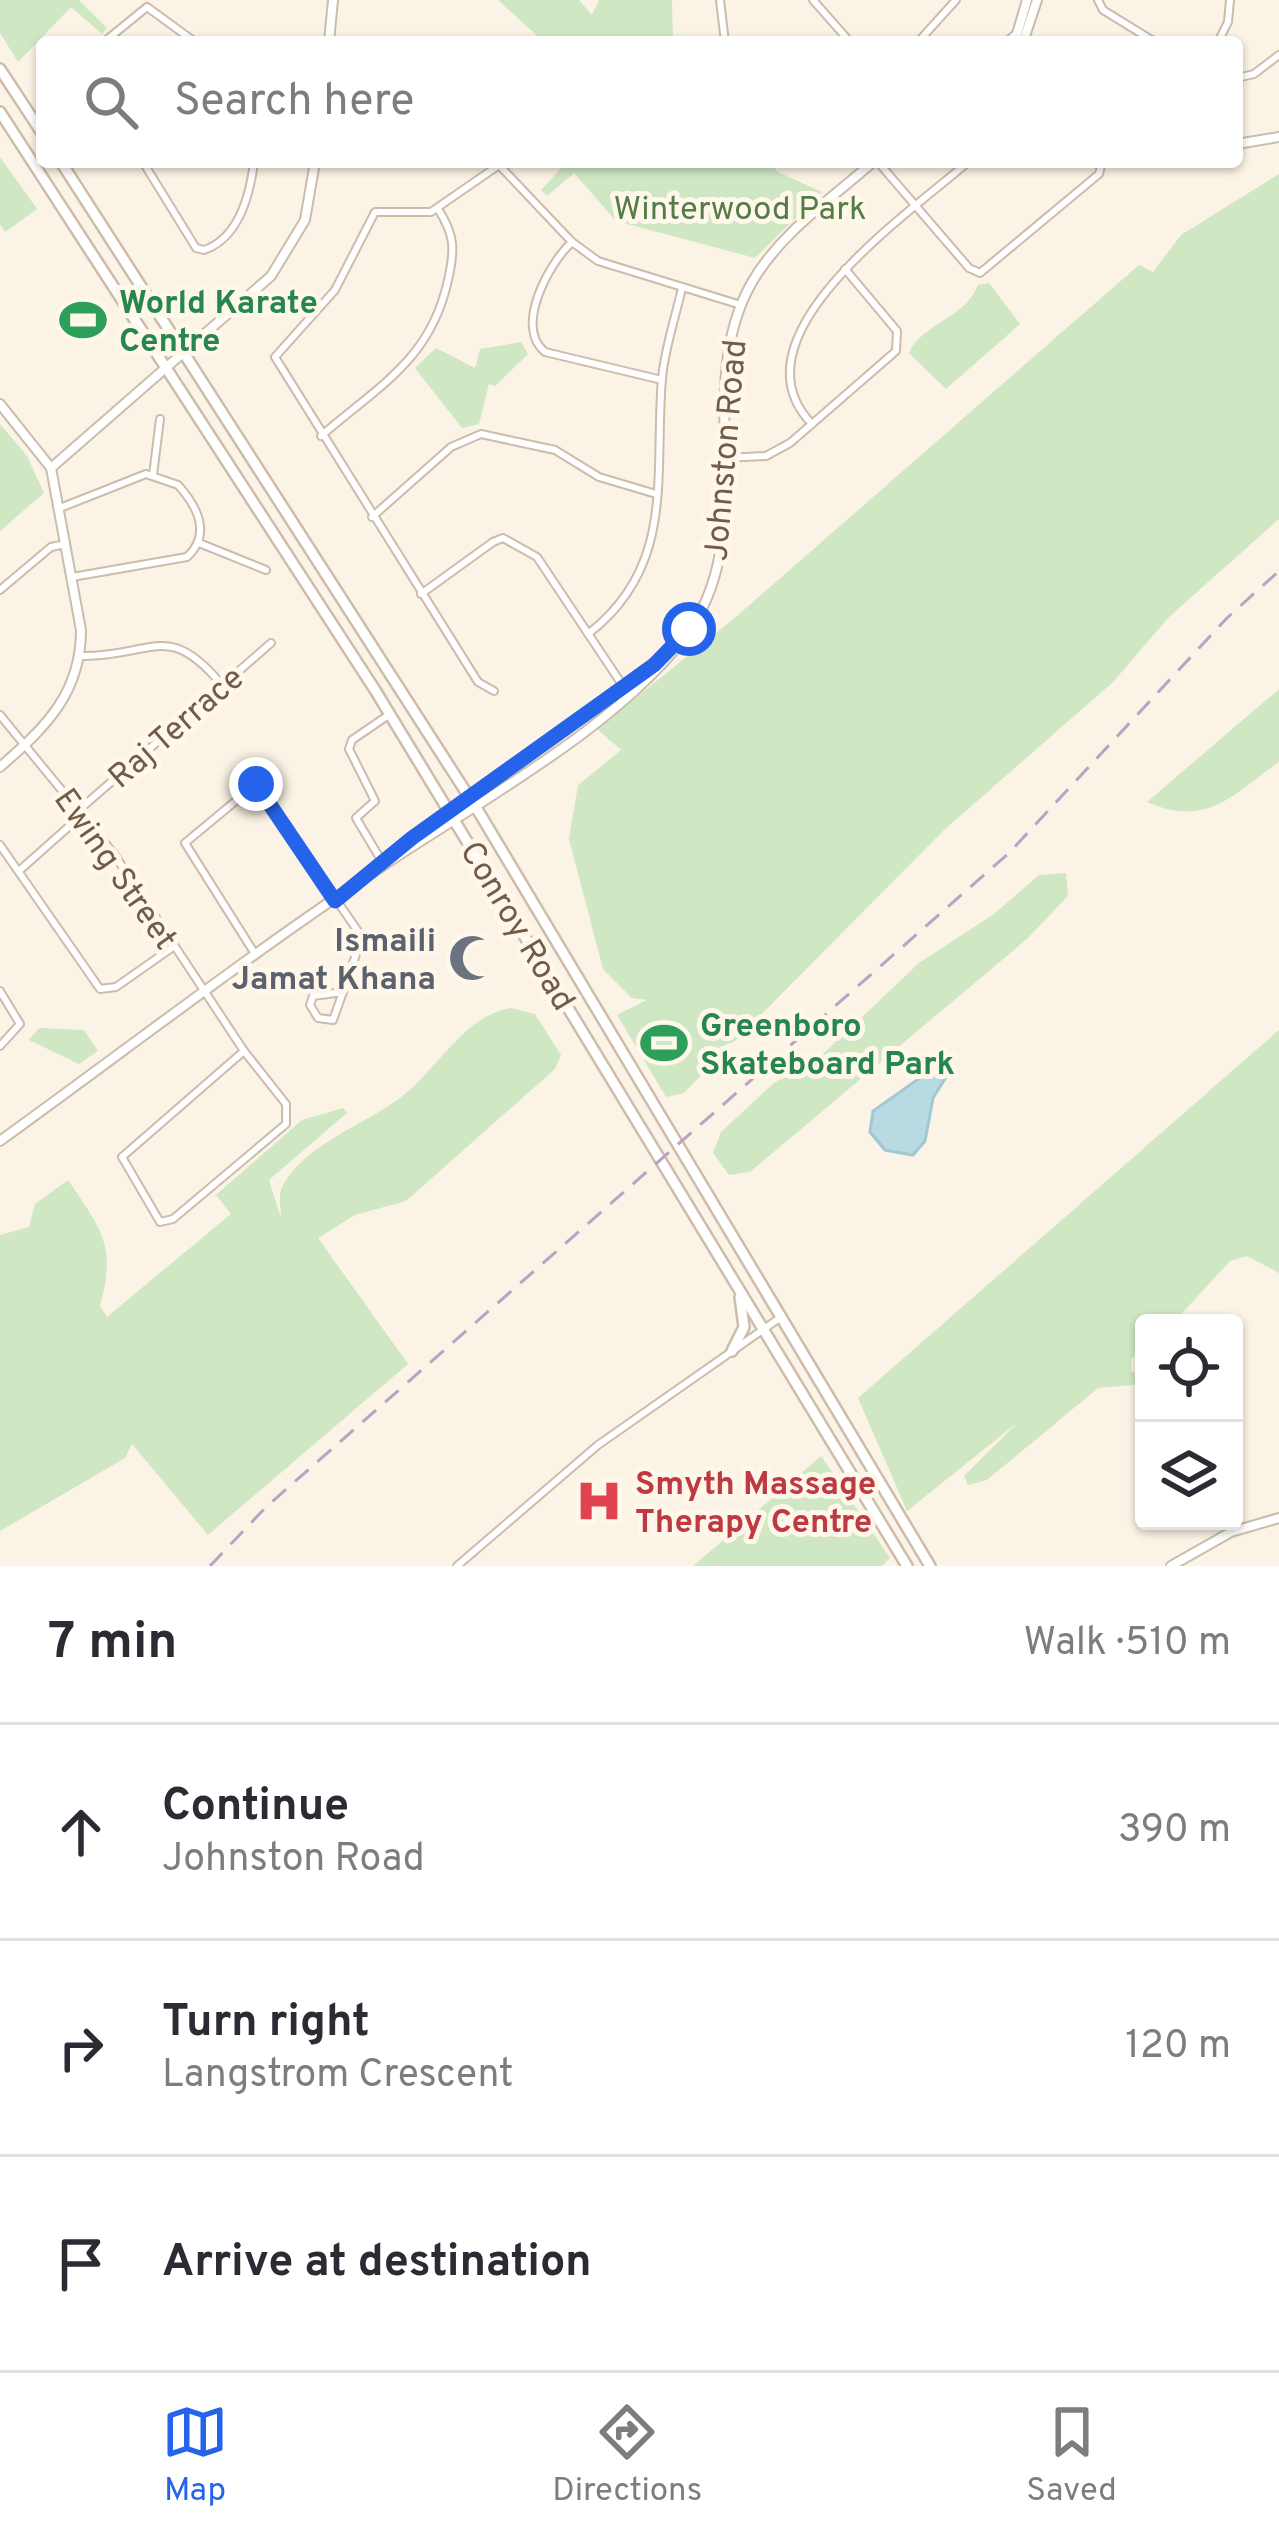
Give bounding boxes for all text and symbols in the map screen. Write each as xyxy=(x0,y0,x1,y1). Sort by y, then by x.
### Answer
search box xyxy=(36,36,1243,168)
icon: search xyxy=(78,69,144,135)
text: Search here xyxy=(174,74,414,131)
park label: Winterwood Park xyxy=(614,190,866,232)
place label: World Karate Centre xyxy=(119,284,318,364)
sports icon: World Karate Centre xyxy=(58,295,108,345)
street label: Johnston Road xyxy=(697,338,759,563)
route start xyxy=(662,602,716,656)
street label: Raj Terrace xyxy=(101,659,254,799)
route end xyxy=(229,757,283,811)
street label: Ewing Street xyxy=(43,781,185,959)
street label: Conroy Road xyxy=(448,835,583,1020)
place label: Ismaili Jamat Khana xyxy=(232,922,436,1002)
mosque icon: Ismaili Jamat Khana xyxy=(447,933,497,983)
place label: Greenboro Skateboard Park xyxy=(700,1007,955,1087)
sports icon: Greenboro Skateboard Park xyxy=(639,1018,689,1068)
map controls xyxy=(1135,1314,1243,1530)
button: locate xyxy=(1135,1314,1243,1422)
button: layers xyxy=(1135,1422,1243,1530)
place label: Smyth Massage Therapy Centre xyxy=(635,1465,876,1545)
hospital icon: Smyth Massage Therapy Centre xyxy=(574,1476,624,1526)
text: 7 min xyxy=(48,1612,178,1677)
text: Walk · 510 m xyxy=(1023,1620,1231,1669)
text: Continue xyxy=(162,1779,349,1836)
icon: ahead xyxy=(48,1799,114,1865)
text: 390 m xyxy=(1118,1807,1231,1856)
text: Johnston Road xyxy=(162,1836,425,1885)
text: Turn right xyxy=(162,1995,370,2052)
icon: right xyxy=(48,2015,114,2081)
text: 120 m xyxy=(1125,2023,1231,2072)
text: Langstrom Crescent xyxy=(162,2052,514,2101)
icon: arrive xyxy=(48,2231,114,2297)
text: Arrive at destination xyxy=(162,2235,592,2292)
tab: Map xyxy=(162,2399,228,2513)
tab: Directions xyxy=(552,2399,702,2513)
tab: Saved xyxy=(1026,2399,1117,2513)

